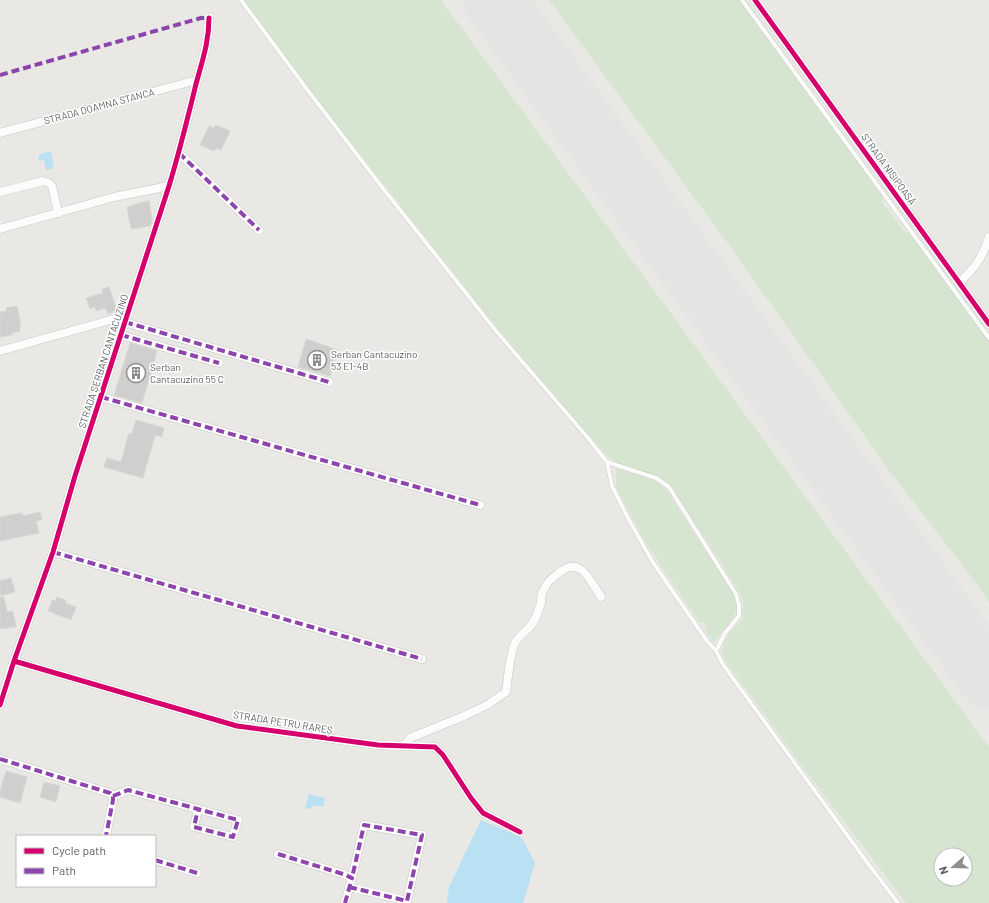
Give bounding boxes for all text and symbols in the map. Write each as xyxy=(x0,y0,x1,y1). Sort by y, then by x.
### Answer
street label: STRADA DOAMNA STANCA xyxy=(42,85,156,127)
street label: STRADA NISIPOASĂ xyxy=(859,131,919,207)
street label: STRADA ȘERBAN CANTACUZINO xyxy=(76,292,130,430)
place label: Serban Cantacuzino 53 E1-4B xyxy=(331,348,417,372)
building icon: Serban Cantacuzino 53 E1-4B xyxy=(306,349,328,371)
place label: Serban Cantacuzino 55 C xyxy=(150,361,224,385)
building icon: Serban Cantacuzino 55 C xyxy=(125,362,147,384)
street label: STRADA PETRU RAREȘ xyxy=(232,708,334,736)
legend xyxy=(16,835,156,887)
text: Cycle path xyxy=(52,843,106,857)
north arrow xyxy=(933,847,973,887)
text: Path xyxy=(52,863,76,877)
text: N xyxy=(936,865,950,876)

